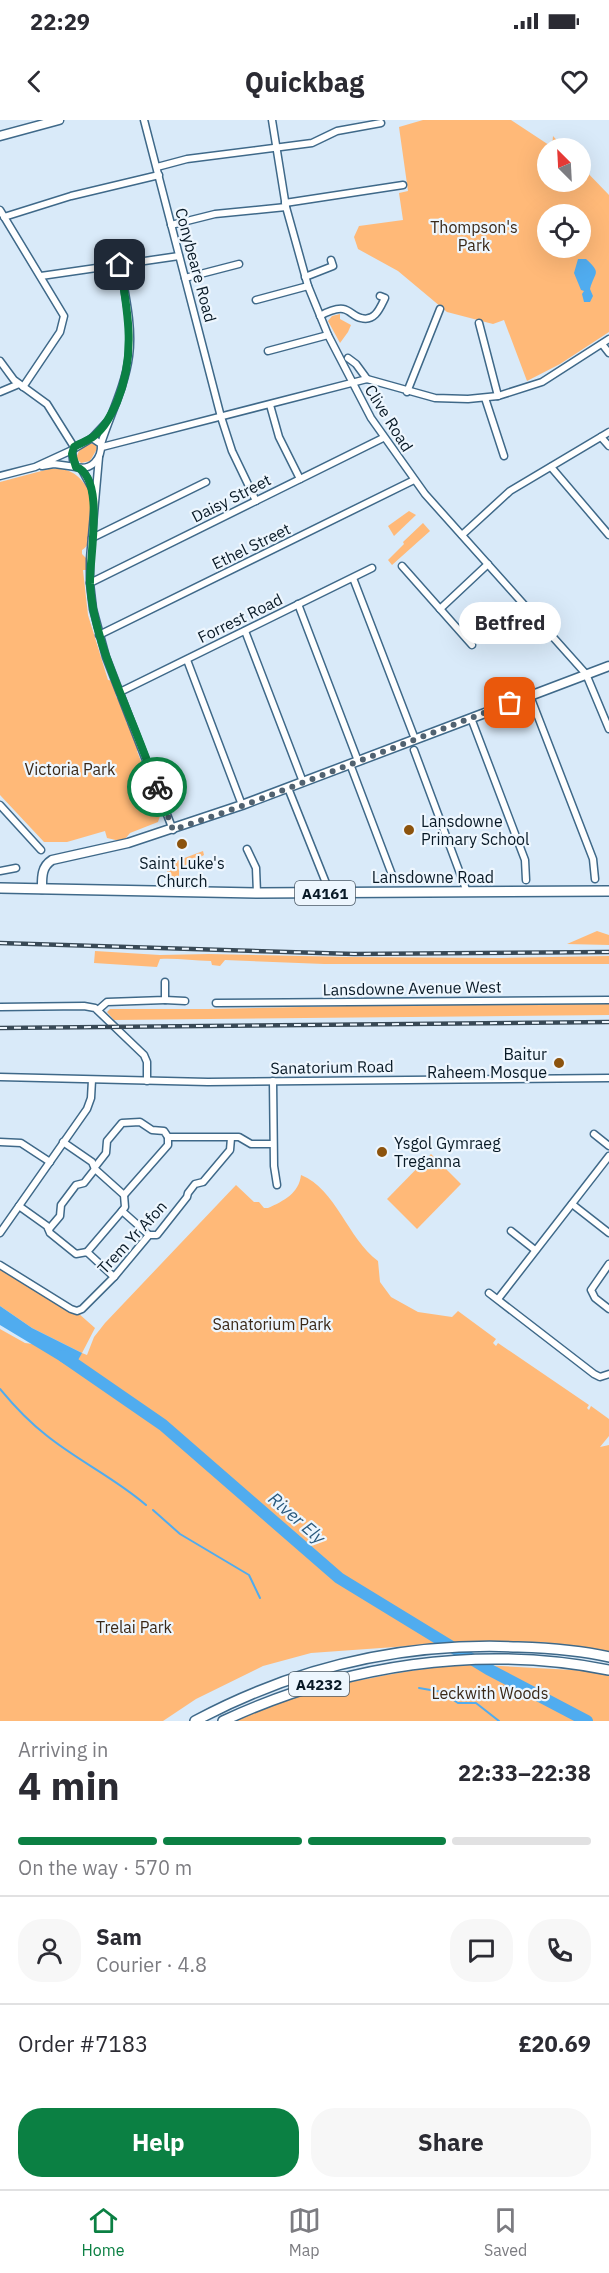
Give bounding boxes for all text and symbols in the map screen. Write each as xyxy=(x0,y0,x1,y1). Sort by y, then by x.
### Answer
text: 22:29 xyxy=(30,7,90,36)
text: Quickbag xyxy=(245,64,364,99)
icon: back xyxy=(18,65,51,98)
icon: heart xyxy=(558,65,591,98)
north arrow xyxy=(537,138,591,192)
map controls xyxy=(537,138,591,258)
button: locate xyxy=(537,204,591,258)
street label: Conybeare Road xyxy=(171,206,221,324)
park label: Thompson's Park xyxy=(430,217,518,255)
pin xyxy=(94,239,145,290)
icon: home xyxy=(103,248,136,281)
street label: Clive Road xyxy=(361,381,417,455)
street label: Daisy Street xyxy=(188,469,274,527)
street label: Ethel Street xyxy=(208,518,294,574)
street label: Forrest Road xyxy=(194,589,286,647)
callout: Betfred xyxy=(459,601,561,643)
text: Betfred xyxy=(475,609,545,636)
pin xyxy=(484,677,535,728)
icon: bag xyxy=(493,686,526,719)
courier xyxy=(127,757,187,817)
park label: Victoria Park xyxy=(25,759,116,779)
icon: bike xyxy=(141,771,174,804)
place label: Lansdowne Primary School xyxy=(421,811,529,849)
marker: Lansdowne Primary School xyxy=(402,823,416,837)
marker: Saint Luke's Church xyxy=(175,837,189,851)
place label: Saint Luke's Church xyxy=(139,853,225,891)
street label: Lansdowne Road xyxy=(372,867,494,887)
road number: A4161 xyxy=(295,881,355,905)
street label: Lansdowne Avenue West xyxy=(322,976,502,1000)
place label: Baitur Raheem Mosque xyxy=(427,1044,547,1082)
street label: Sanatorium Road xyxy=(270,1056,394,1078)
marker: Baitur Raheem Mosque xyxy=(552,1056,566,1070)
place label: Ysgol Gymraeg Treganna xyxy=(394,1133,501,1171)
marker: Ysgol Gymraeg Treganna xyxy=(375,1145,389,1159)
street label: Trem Yr Afon xyxy=(93,1196,171,1278)
park label: Sanatorium Park xyxy=(212,1314,332,1334)
water label: River Ely xyxy=(264,1487,331,1550)
park label: Trelai Park xyxy=(96,1617,173,1637)
road number: A4232 xyxy=(289,1672,349,1696)
park label: Leckwith Woods xyxy=(432,1683,548,1703)
text: Arriving in xyxy=(18,1736,108,1763)
text: 22:33–22:38 xyxy=(458,1758,591,1787)
text: 4 min xyxy=(18,1760,120,1811)
text: On the way · 570 m xyxy=(18,1854,192,1881)
button: person xyxy=(18,1919,81,1982)
button: chat xyxy=(450,1919,513,1982)
button: phone xyxy=(528,1919,591,1982)
text: Sam xyxy=(96,1922,142,1951)
text: Courier · 4.8 xyxy=(96,1951,207,1978)
text: Order #7183 xyxy=(18,2029,148,2058)
text: £20.69 xyxy=(519,2029,591,2058)
button: Help xyxy=(18,2108,299,2177)
button: Share xyxy=(311,2108,591,2177)
tab: Home xyxy=(82,2204,125,2260)
tab: Map xyxy=(288,2204,321,2260)
tab: Saved xyxy=(484,2204,527,2260)

